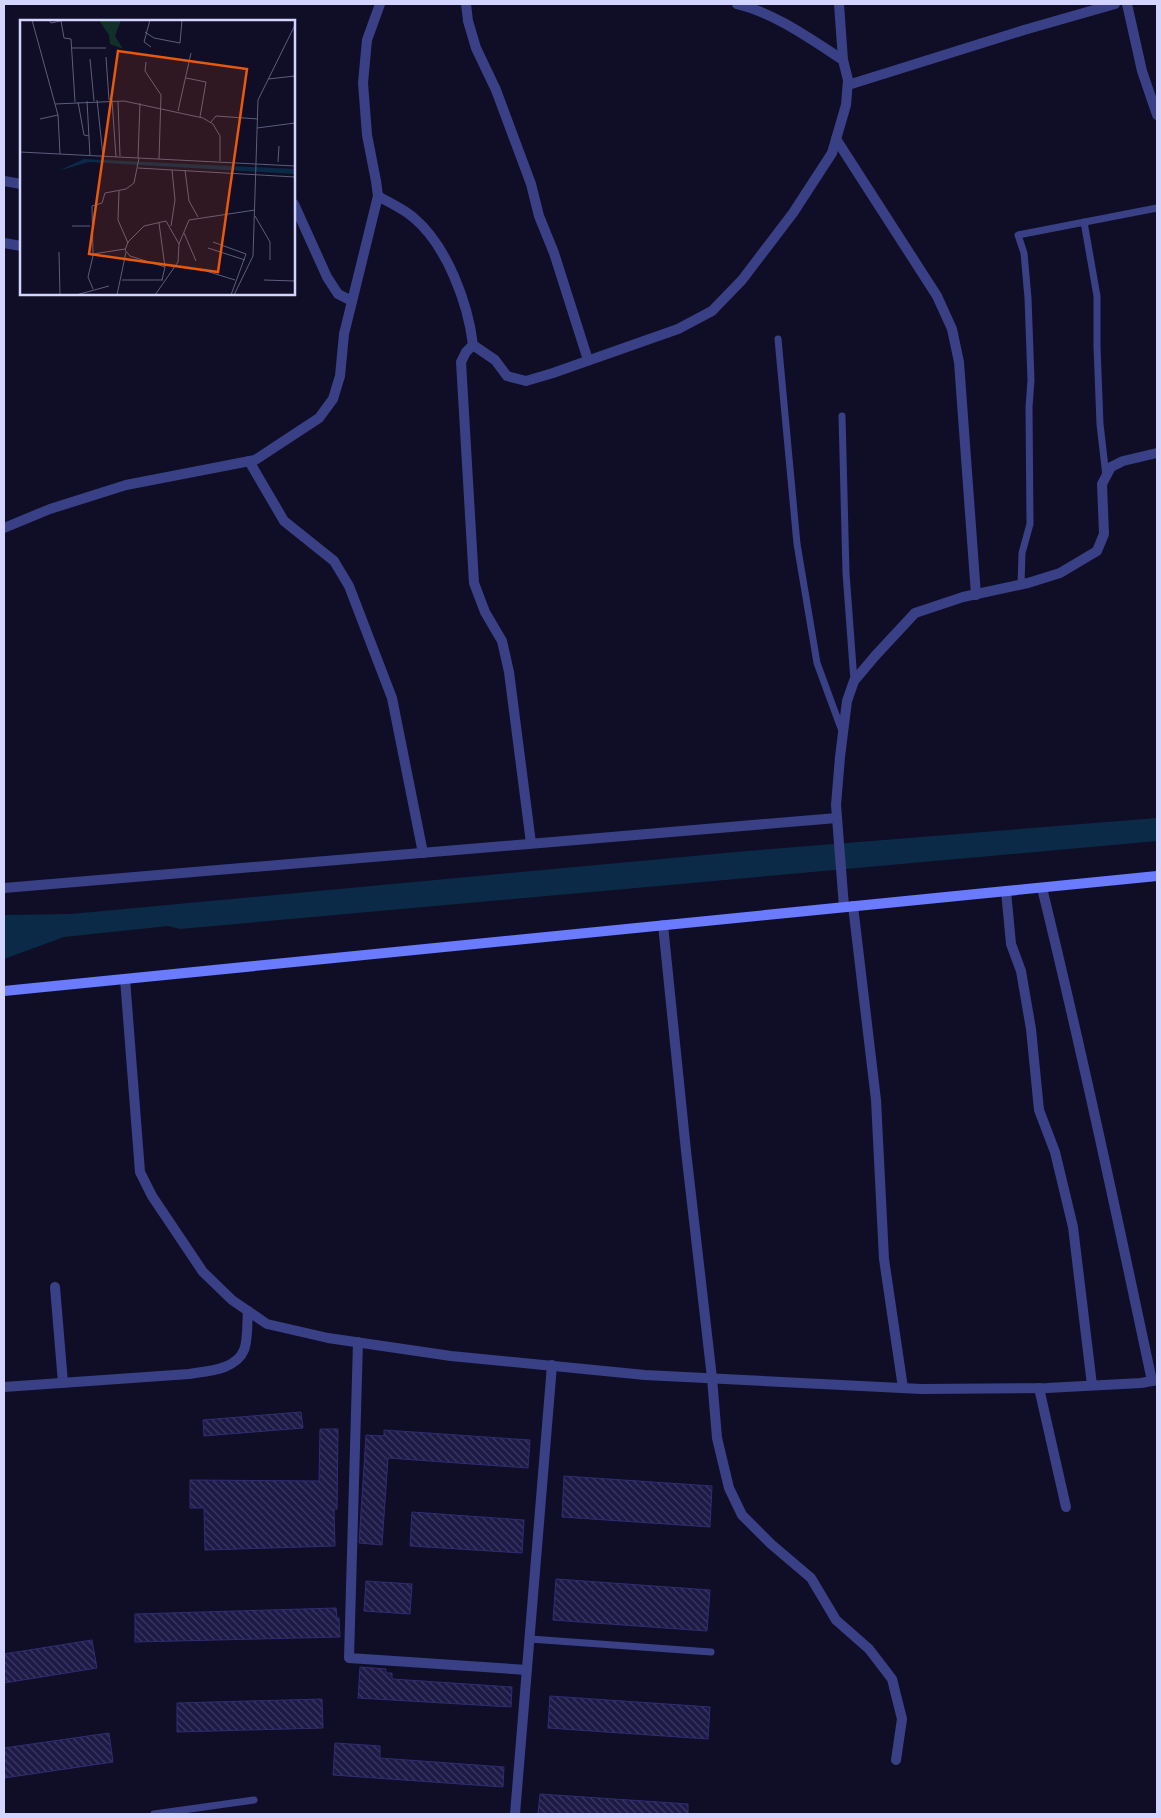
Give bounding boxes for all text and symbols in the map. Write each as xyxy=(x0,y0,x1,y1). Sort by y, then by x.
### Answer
inset map xyxy=(20,20,295,295)

